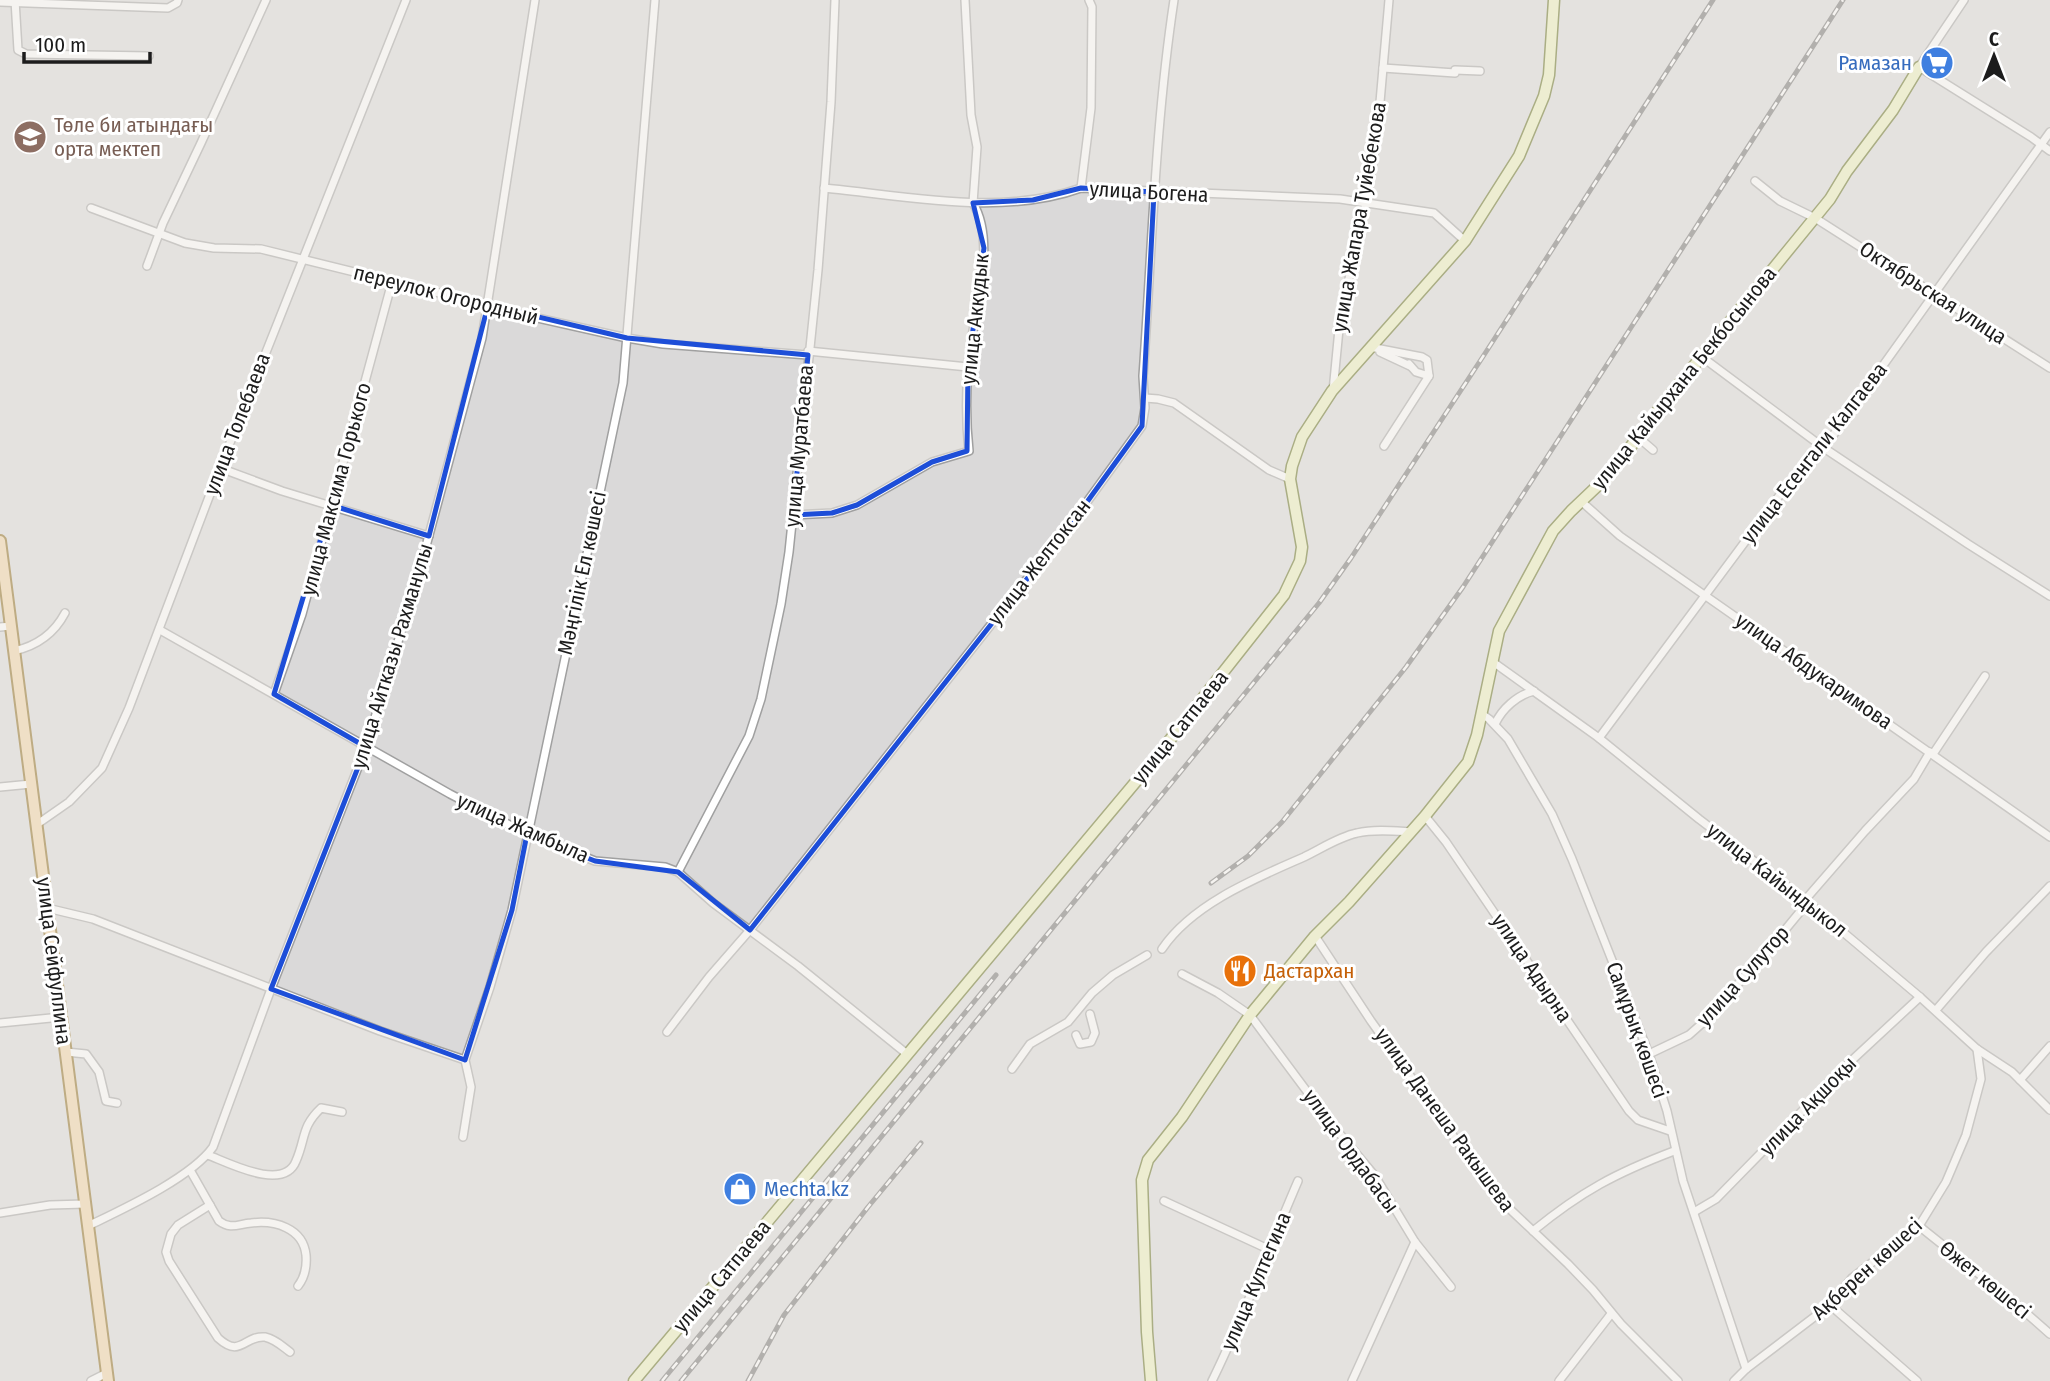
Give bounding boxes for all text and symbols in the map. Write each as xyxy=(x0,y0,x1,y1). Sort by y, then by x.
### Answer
scale bar xyxy=(24,21,150,65)
north arrow xyxy=(1959,21,2029,91)
text: С xyxy=(1989,28,1999,51)
text: 100 m xyxy=(35,32,86,58)
supermarket icon: Рамазан xyxy=(1918,44,1956,82)
place label: Рамазан xyxy=(1838,50,1912,76)
street label: улица Жапара Туйебекова xyxy=(1326,100,1392,334)
place label: Төле би атындағы орта мектеп xyxy=(54,112,213,162)
school or university icon: Төле би атындағы орта мектеп xyxy=(11,118,49,156)
street label: улица Богена xyxy=(1089,176,1209,208)
street label: Октябрьская улица xyxy=(1855,236,2011,350)
street label: улица Аккудык xyxy=(955,252,995,386)
street label: переулок Огородный xyxy=(351,259,541,331)
street label: улица Кайырхана Бекбосынова xyxy=(1586,261,1782,495)
street label: улица Толебаева xyxy=(198,349,276,499)
street label: улица Есенгали Калгаева xyxy=(1735,357,1893,549)
street label: улица Муратбаева xyxy=(779,364,819,528)
street label: улица Максима Горького xyxy=(295,380,377,598)
street label: Мәңгілік Ел көшесі xyxy=(552,489,612,657)
street label: улица Желтоксан xyxy=(982,494,1096,630)
street label: улица Айтказы Рахманулы xyxy=(345,540,439,772)
street label: улица Абдукаримова xyxy=(1730,607,1898,735)
street label: улица Сатпаева xyxy=(1126,665,1234,789)
street label: улица Жамбыла xyxy=(453,787,593,869)
street label: улица Кайындыкол xyxy=(1702,817,1852,943)
street label: улица Сейфуллина xyxy=(31,876,77,1046)
street label: улица Адырна xyxy=(1486,909,1578,1027)
street label: улица Сулутор xyxy=(1691,920,1795,1032)
restaurant icon: Дастархан xyxy=(1221,952,1259,990)
place label: Дастархан xyxy=(1263,958,1354,984)
street label: Самұрық көшесі xyxy=(1600,958,1674,1102)
street label: улица Данеша Ракышева xyxy=(1369,1023,1521,1217)
street label: улица Ақшоқы xyxy=(1754,1051,1862,1161)
street label: улица Ордабасы xyxy=(1297,1084,1405,1218)
shop icon: Mechta.kz xyxy=(721,1170,759,1208)
place label: Mechta.kz xyxy=(764,1176,849,1202)
street label: улица Култегина xyxy=(1215,1208,1297,1354)
street label: Ақберен көшесі xyxy=(1806,1212,1928,1326)
street label: улица Сатпаева xyxy=(667,1214,777,1338)
street label: Өжет көшесі xyxy=(1934,1235,2036,1325)

